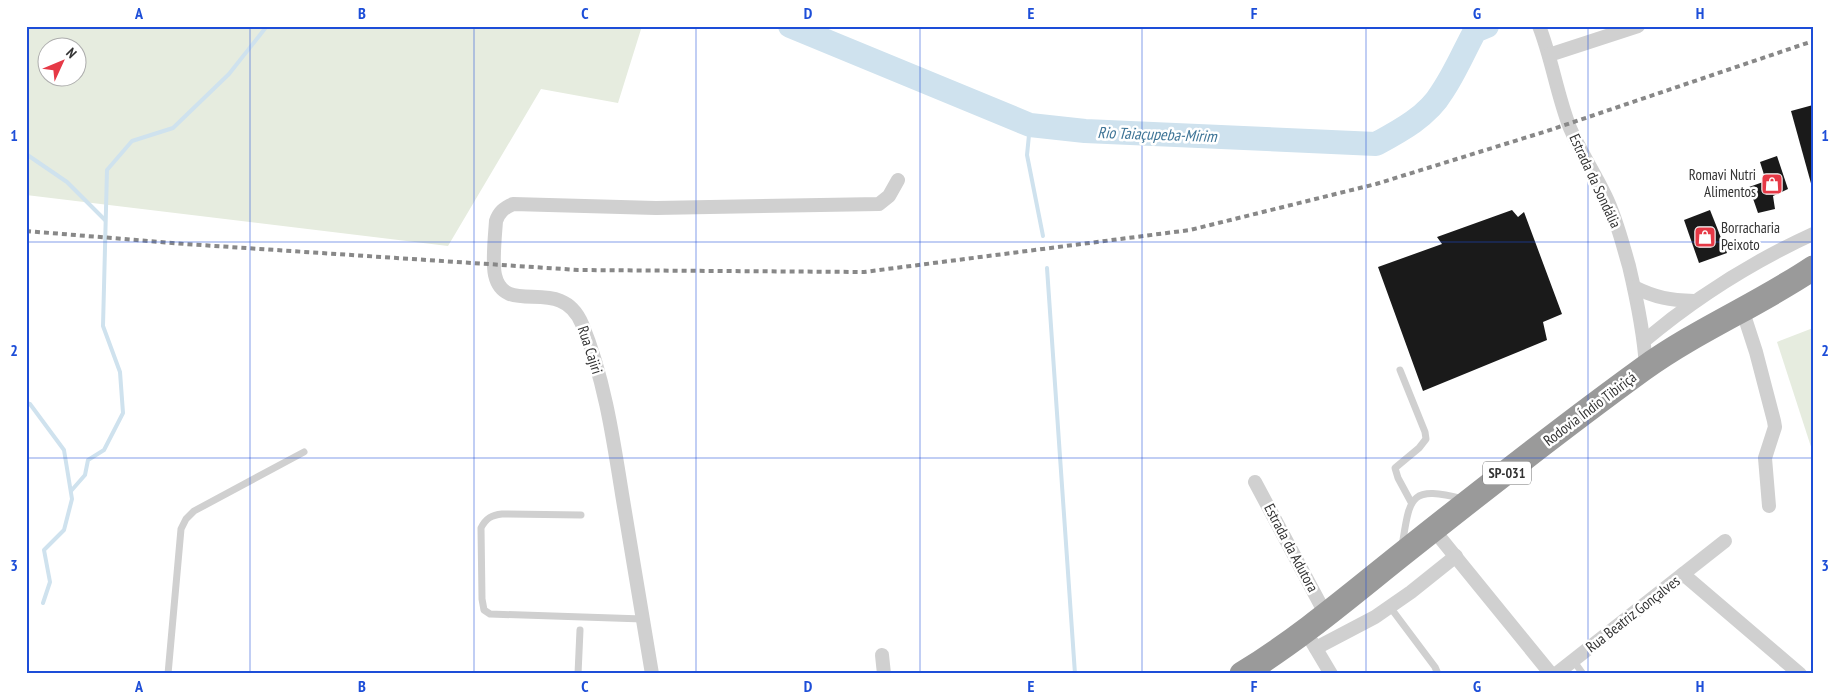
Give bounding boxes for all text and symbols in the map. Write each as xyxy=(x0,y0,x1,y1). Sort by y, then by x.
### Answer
text: A xyxy=(134,3,144,23)
text: B xyxy=(358,3,366,23)
text: C xyxy=(581,3,589,23)
text: D xyxy=(804,3,813,23)
text: E xyxy=(1028,3,1035,23)
text: F xyxy=(1251,3,1258,23)
text: G xyxy=(1473,3,1481,23)
text: H xyxy=(1696,3,1704,23)
north arrow xyxy=(38,38,88,88)
text: N xyxy=(62,44,80,62)
water label: Rio Taiaçupeba-Mirim xyxy=(1097,122,1219,146)
text: 1 xyxy=(10,125,18,145)
text: 1 xyxy=(1821,125,1829,145)
street label: Estrada da Sondália xyxy=(1565,131,1626,231)
place label: Romavi Nutri Alimentos xyxy=(1689,165,1756,201)
shop icon: Romavi Nutri Alimentos xyxy=(1760,172,1784,196)
place label: Borracharia Peixoto xyxy=(1721,218,1780,254)
shop icon: Borracharia Peixoto xyxy=(1693,225,1717,249)
street label: Rua Cajiri xyxy=(574,323,607,376)
text: 2 xyxy=(10,340,18,360)
text: 2 xyxy=(1821,340,1829,360)
street label: Rodovia Índio Tibiriçá xyxy=(1539,367,1640,450)
road number: SP-031 xyxy=(1483,462,1531,484)
street label: Estrada da Adutora xyxy=(1260,500,1323,595)
text: 3 xyxy=(10,555,18,575)
text: 3 xyxy=(1821,555,1829,575)
street label: Rua Beatriz Gonçalves xyxy=(1582,571,1684,656)
text: A xyxy=(134,676,144,696)
text: B xyxy=(358,676,366,696)
text: C xyxy=(581,676,589,696)
text: D xyxy=(804,676,813,696)
text: E xyxy=(1028,676,1035,696)
text: F xyxy=(1251,676,1258,696)
text: G xyxy=(1473,676,1481,696)
text: H xyxy=(1696,676,1704,696)

